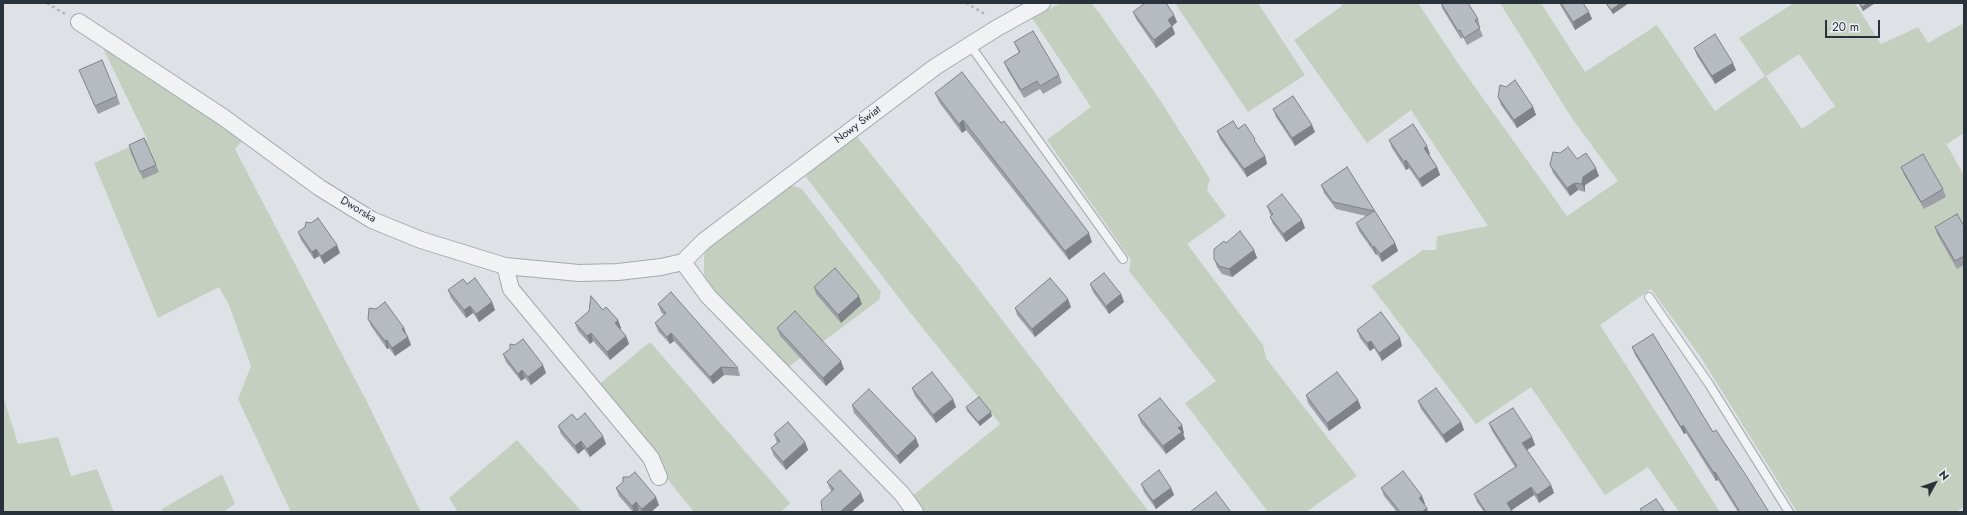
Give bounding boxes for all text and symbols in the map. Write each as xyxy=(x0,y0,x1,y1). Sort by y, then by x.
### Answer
scale bar xyxy=(1827,12,1882,38)
text: 20 m xyxy=(1832,18,1859,36)
street label: Nowy Świat xyxy=(832,103,884,147)
street label: Dworska xyxy=(338,194,378,226)
north arrow xyxy=(1915,463,1955,503)
text: N xyxy=(1935,467,1953,484)

